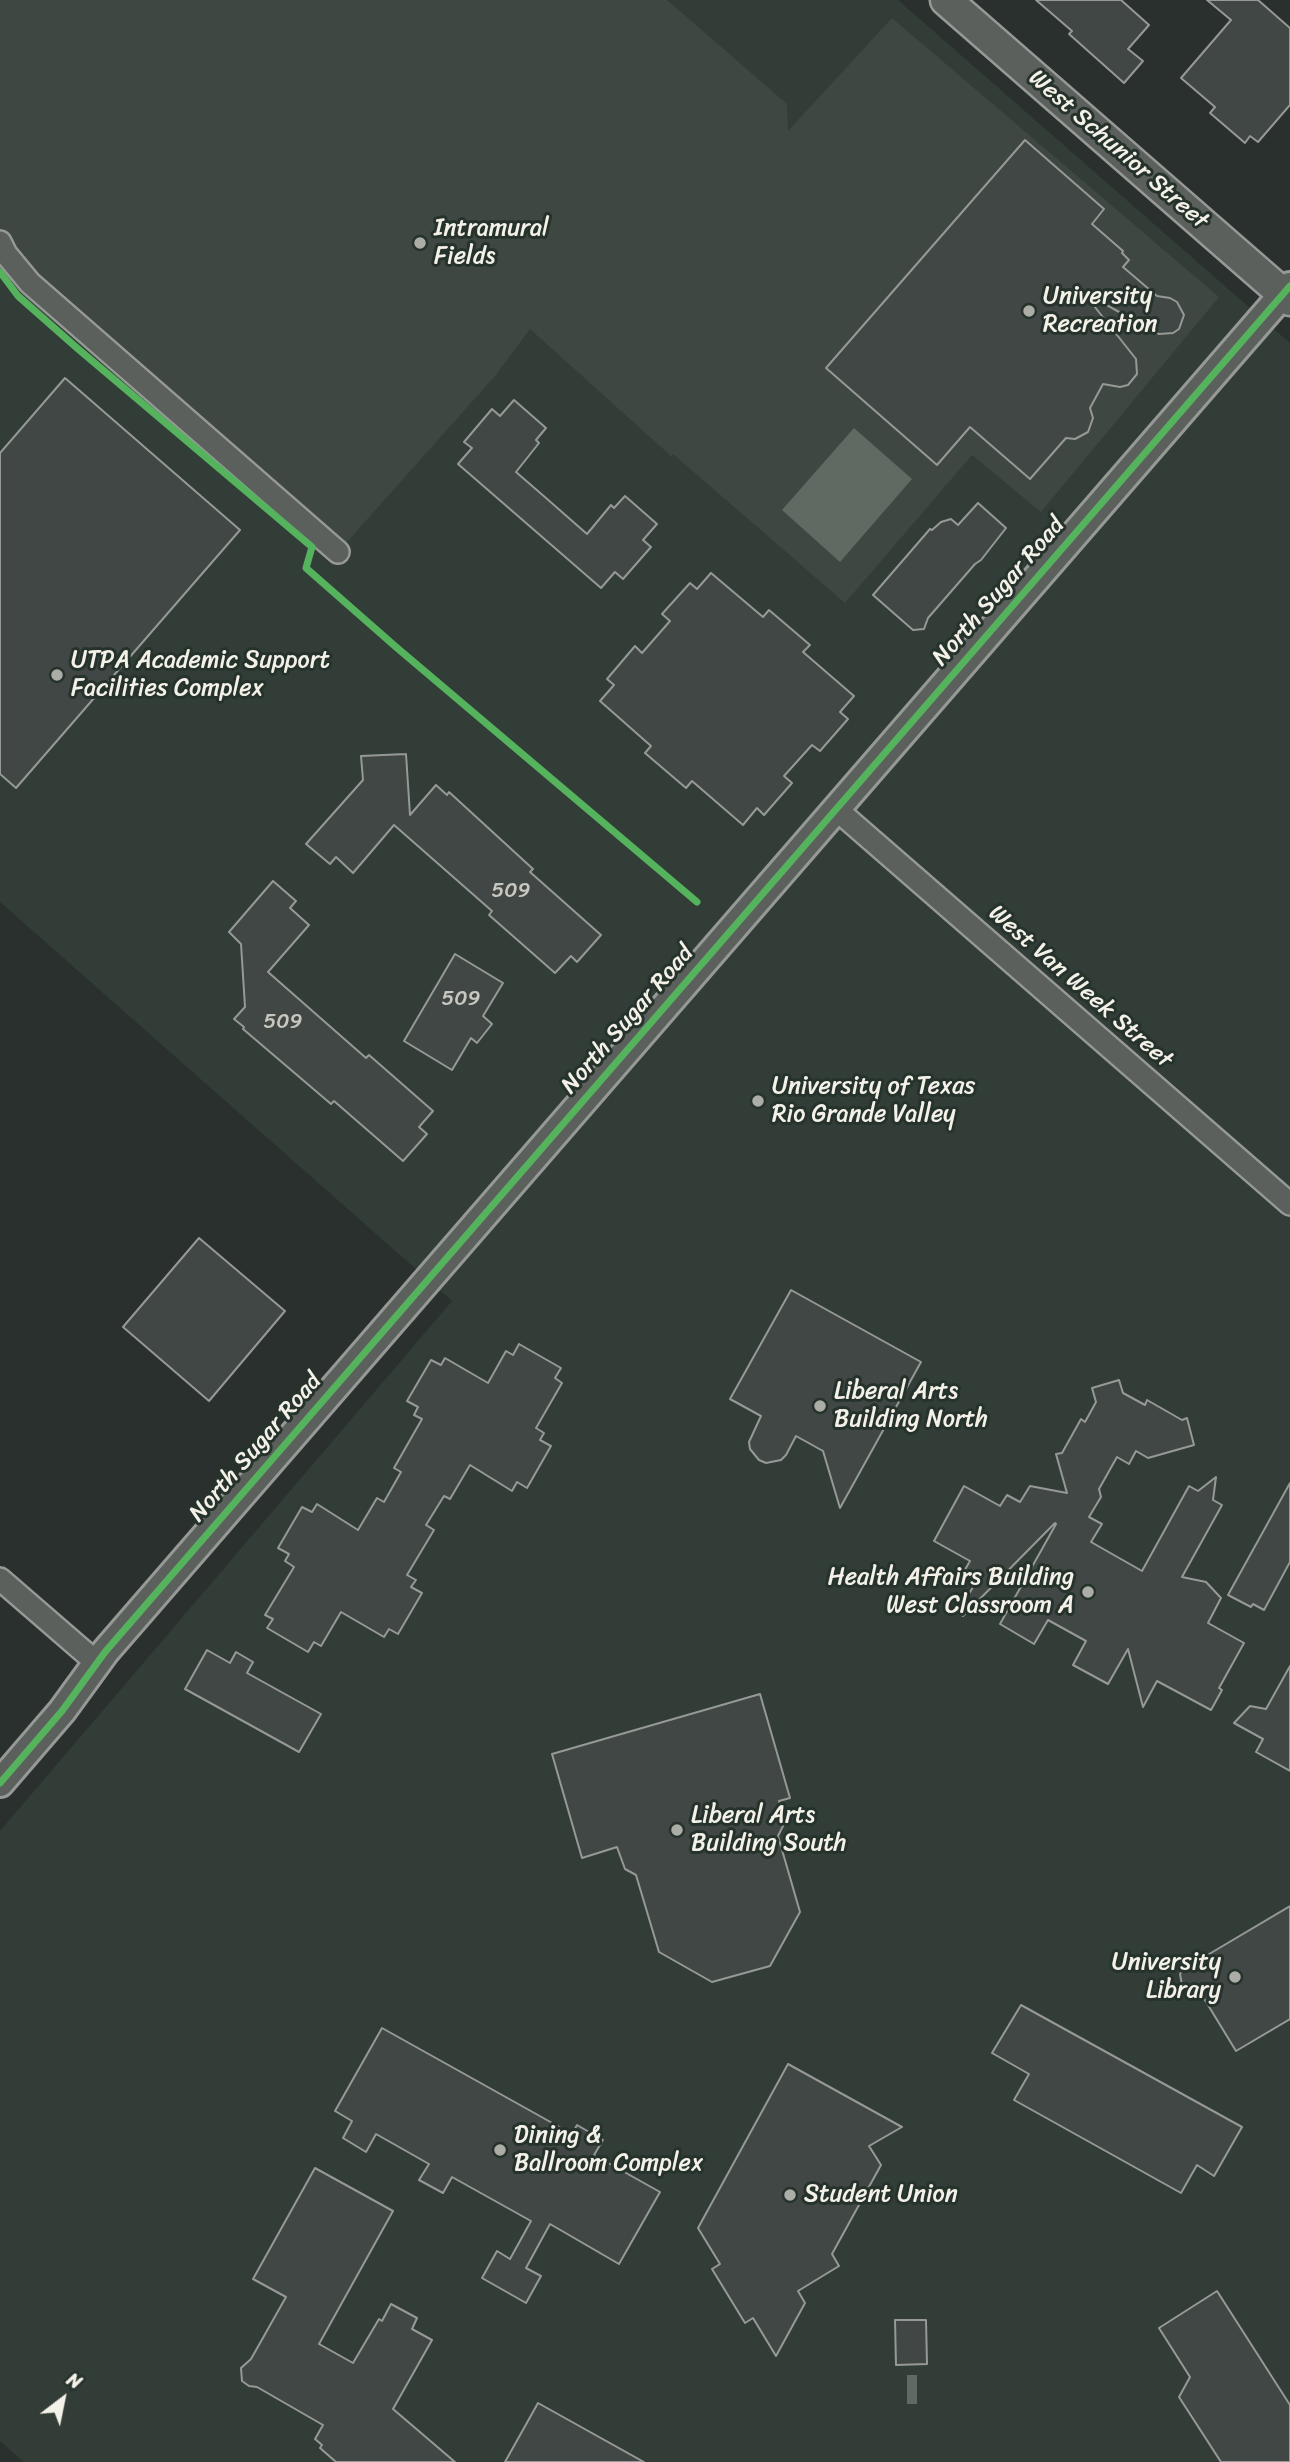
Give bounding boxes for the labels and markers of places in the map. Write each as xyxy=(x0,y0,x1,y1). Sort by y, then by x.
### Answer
place label: Intramural Fields xyxy=(434,215,549,271)
marker: Intramural Fields xyxy=(412,235,428,251)
place label: University Recreation xyxy=(1043,283,1158,339)
marker: University Recreation xyxy=(1021,303,1037,319)
place label: UTPA Academic Support Facilities Complex xyxy=(71,647,330,703)
marker: UTPA Academic Support Facilities Complex xyxy=(49,667,65,683)
place label: University of Texas Rio Grande Valley xyxy=(772,1073,975,1129)
marker: University of Texas Rio Grande Valley xyxy=(750,1093,766,1109)
place label: Liberal Arts Building North xyxy=(834,1378,988,1434)
marker: Liberal Arts Building North xyxy=(812,1398,828,1414)
place label: Health Affairs Building West Classroom A xyxy=(828,1564,1074,1620)
marker: Health Affairs Building West Classroom A xyxy=(1080,1584,1096,1600)
place label: Liberal Arts Building South xyxy=(691,1802,846,1858)
marker: Liberal Arts Building South xyxy=(669,1822,685,1838)
place label: University Library xyxy=(1112,1949,1221,2005)
marker: University Library xyxy=(1227,1969,1243,1985)
place label: Dining & Ballroom Complex xyxy=(514,2122,703,2178)
marker: Dining & Ballroom Complex xyxy=(492,2142,508,2158)
place label: Student Union xyxy=(804,2181,958,2209)
marker: Student Union xyxy=(782,2187,798,2203)

